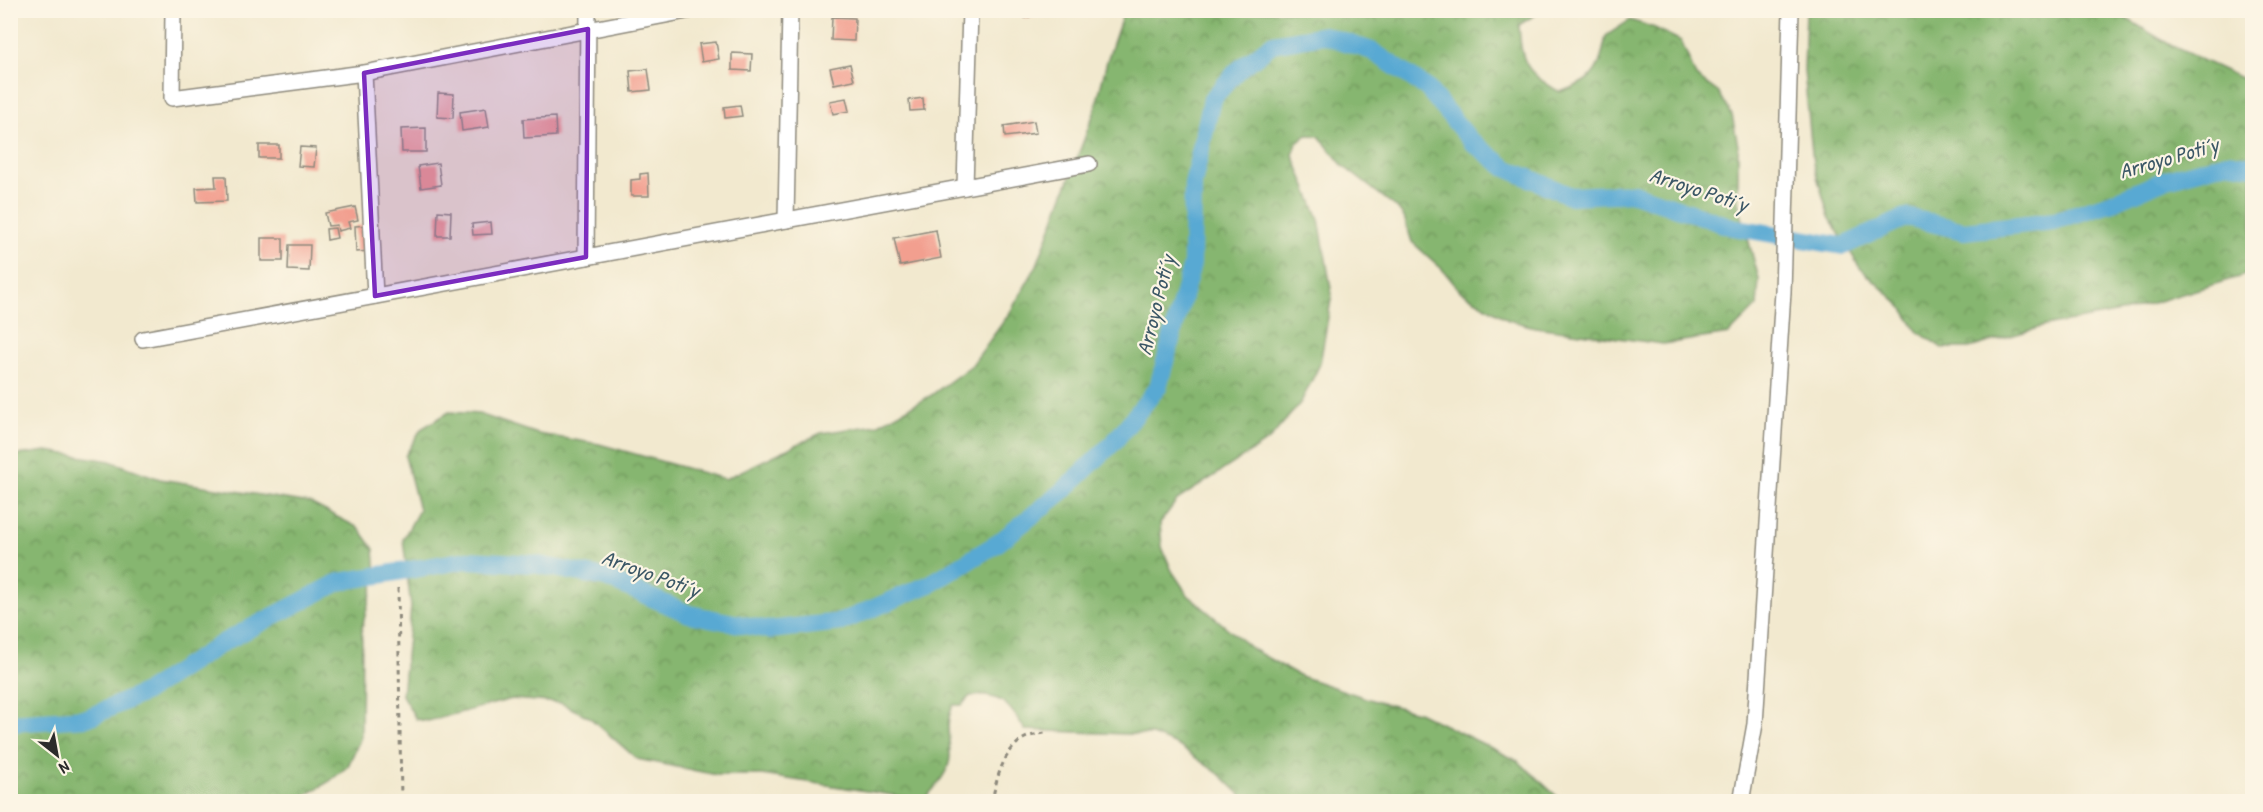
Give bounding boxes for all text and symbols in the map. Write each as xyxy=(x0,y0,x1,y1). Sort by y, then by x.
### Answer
water label: Arroyo Poti´y xyxy=(2116,129,2224,185)
water label: Arroyo Poti´y xyxy=(1646,160,1754,220)
water label: Arroyo Poti´y xyxy=(1129,250,1182,358)
water label: Arroyo Poti´y xyxy=(598,543,706,605)
north arrow xyxy=(27,725,87,785)
text: N xyxy=(55,756,74,780)

